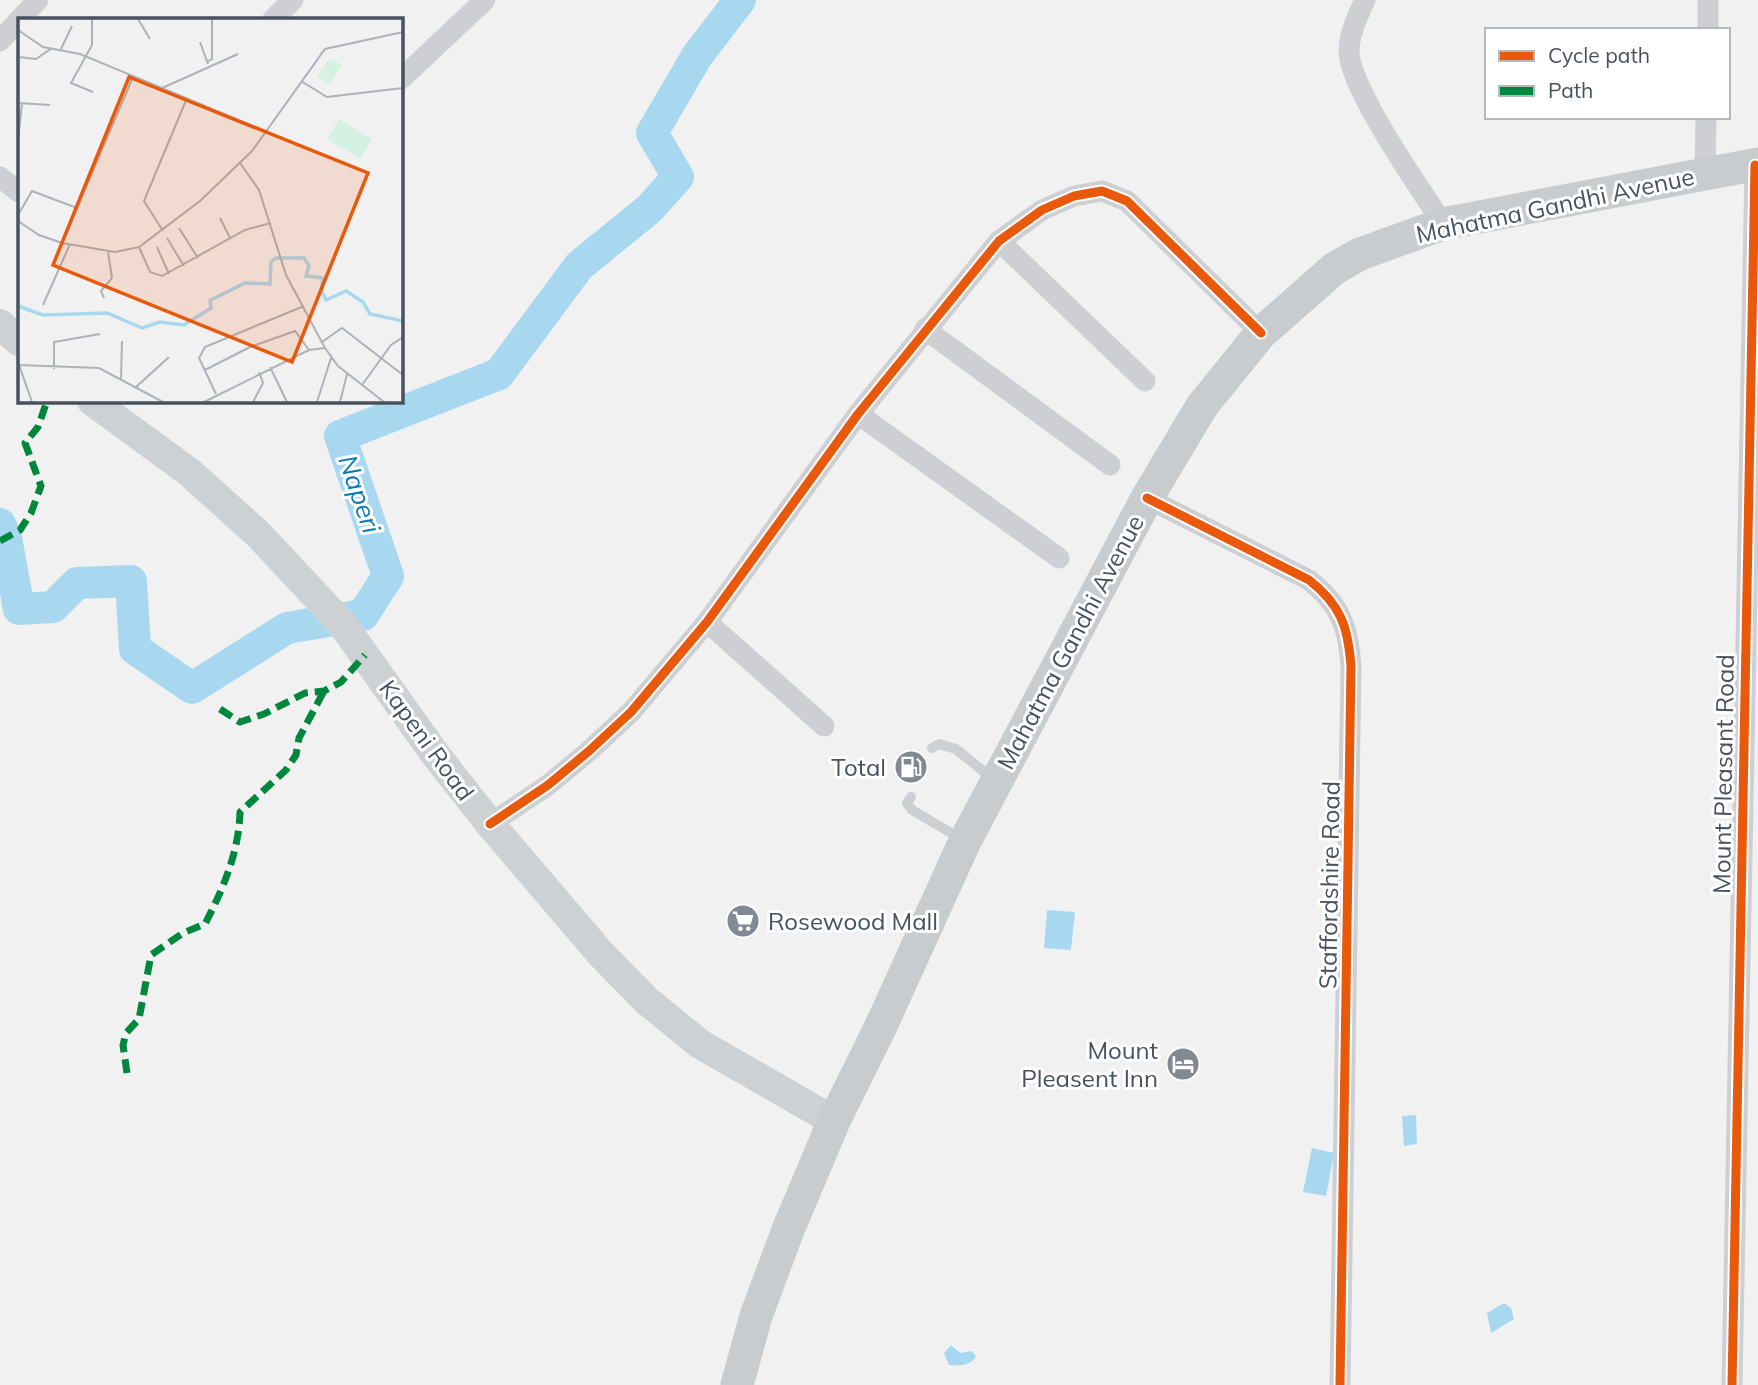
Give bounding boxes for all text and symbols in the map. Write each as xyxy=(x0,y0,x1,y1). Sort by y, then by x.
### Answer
inset map xyxy=(18,18,402,402)
legend xyxy=(1485,28,1730,119)
text: Cycle path xyxy=(1548,42,1650,68)
text: Path xyxy=(1548,77,1593,103)
street label: Mahatma Gandhi Avenue xyxy=(1413,161,1697,249)
water label: Naperi xyxy=(331,451,389,538)
street label: Mahatma Gandhi Avenue xyxy=(990,510,1150,774)
street label: Mount Pleasant Road xyxy=(1706,654,1740,894)
street label: Kapeni Road xyxy=(373,674,481,806)
fuel station icon: Total xyxy=(892,748,930,786)
place label: Total xyxy=(831,752,886,782)
street label: Staffordshire Road xyxy=(1312,781,1346,989)
supermarket icon: Rosewood Mall xyxy=(724,902,762,940)
place label: Rosewood Mall xyxy=(768,906,938,936)
place label: Mount Pleasent Inn xyxy=(1021,1035,1158,1093)
hotel icon: Mount Pleasent Inn xyxy=(1164,1045,1202,1083)

